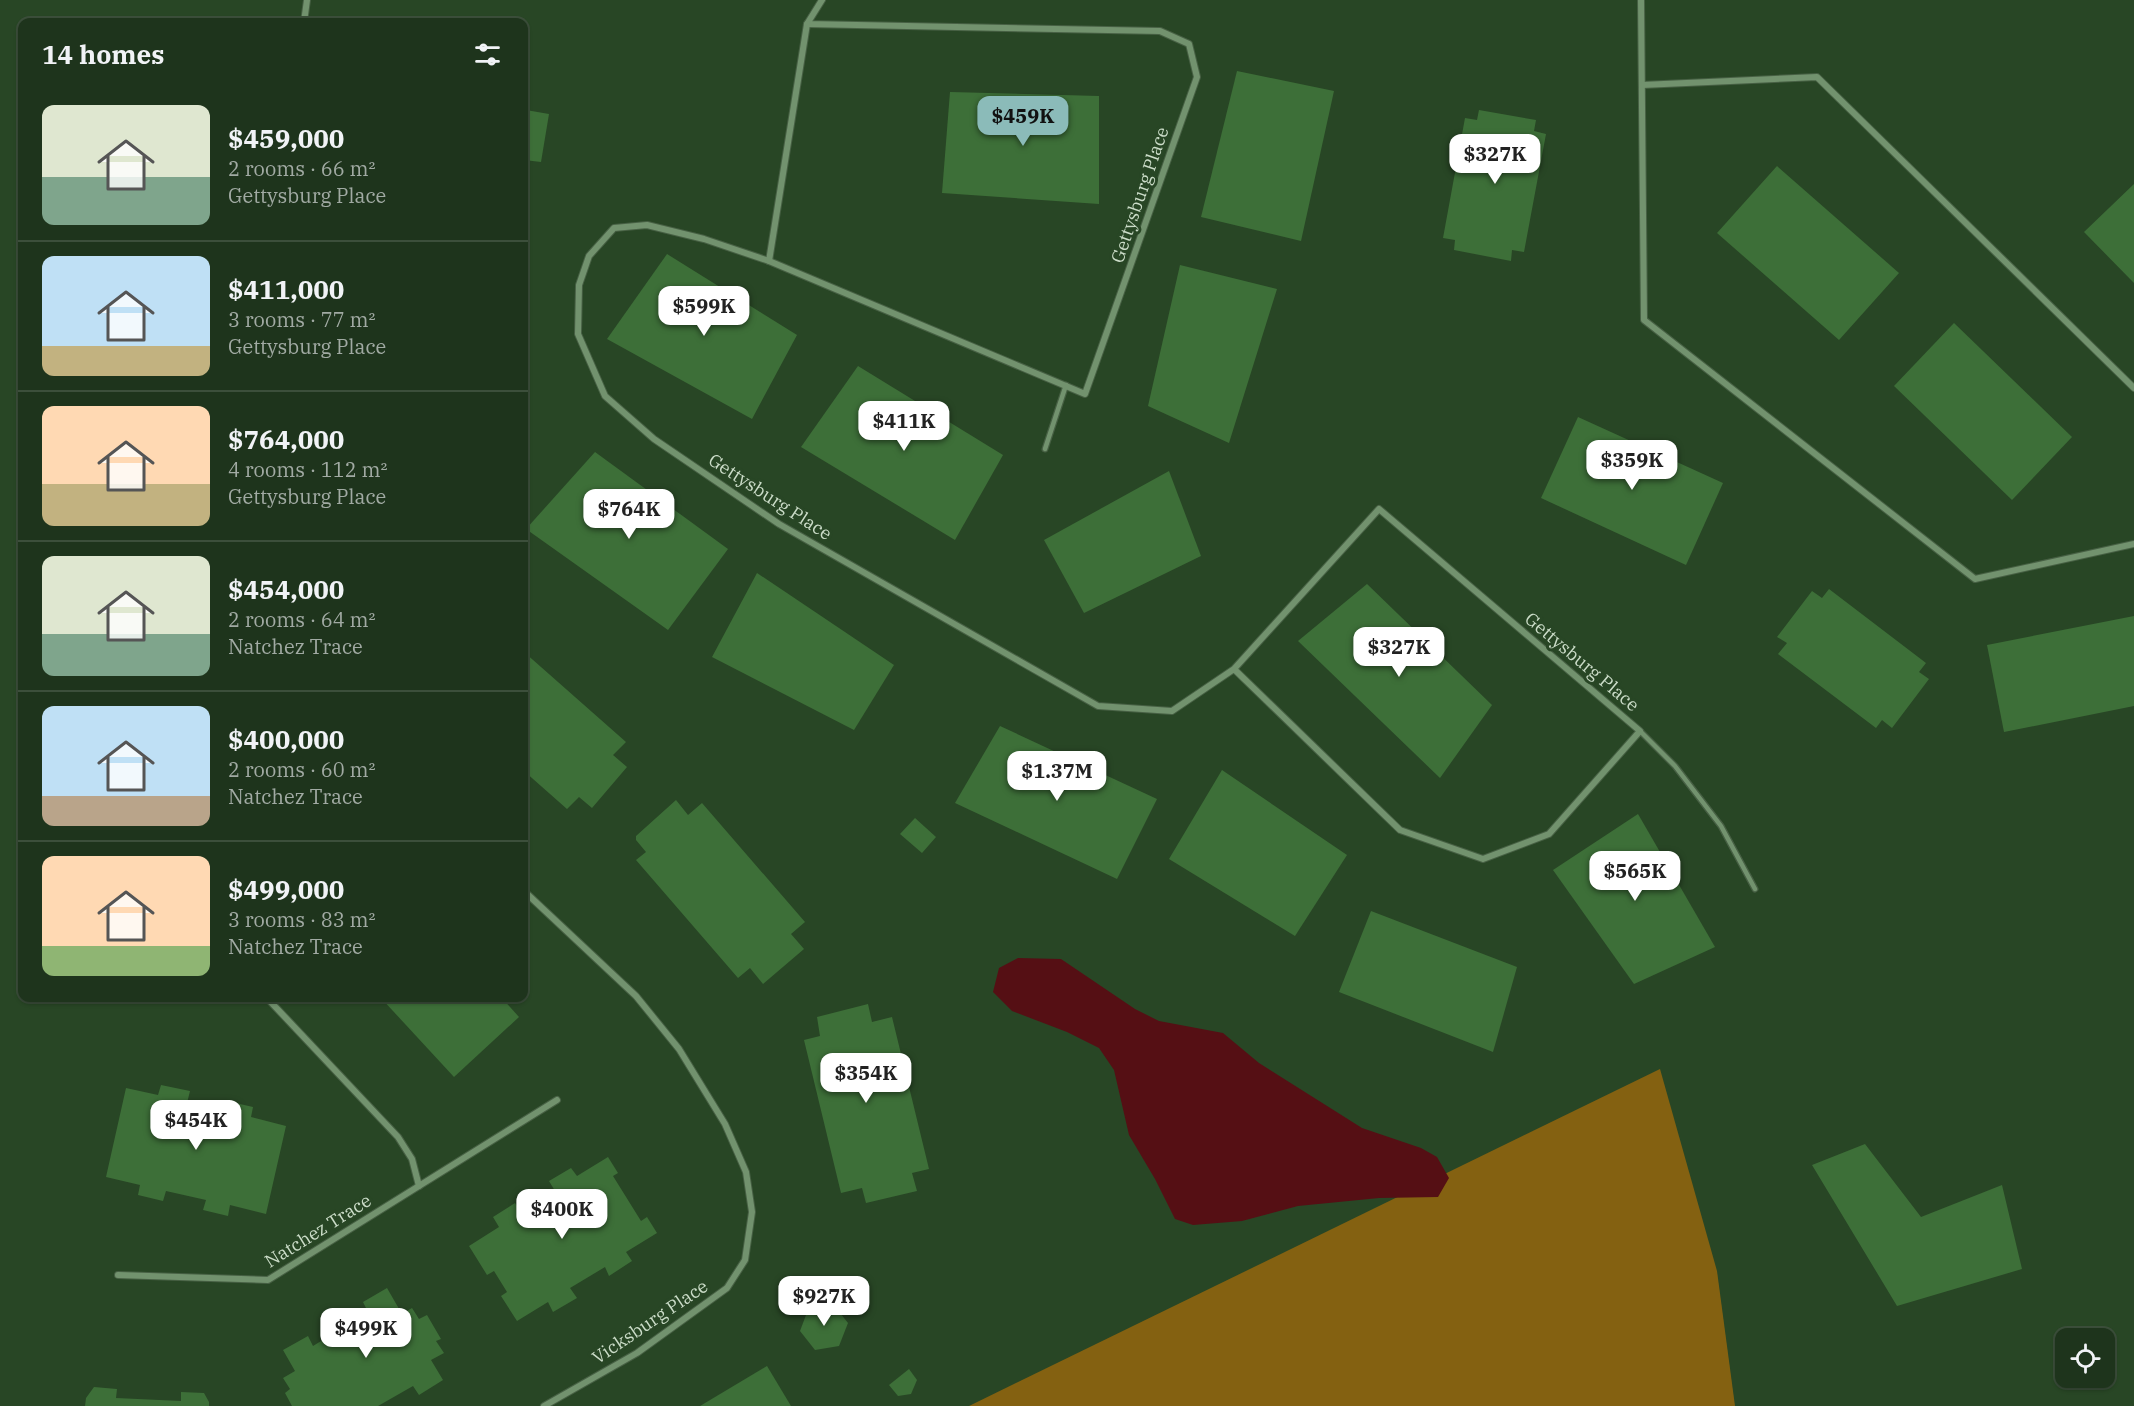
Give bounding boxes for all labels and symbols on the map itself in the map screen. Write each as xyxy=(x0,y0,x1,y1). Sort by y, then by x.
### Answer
pin: $459K xyxy=(981,96,1065,147)
street label: Gettysburg Place xyxy=(1105,124,1174,266)
pin: $327K xyxy=(1453,134,1537,185)
pin: $599K xyxy=(662,286,746,337)
pin: $411K xyxy=(862,401,946,452)
pin: $359K xyxy=(1590,440,1674,491)
street label: Gettysburg Place xyxy=(704,448,836,545)
pin: $764K xyxy=(587,489,671,540)
street label: Gettysburg Place xyxy=(1520,607,1644,716)
pin: $327K xyxy=(1357,627,1441,678)
pin: $1.37M xyxy=(1008,751,1106,802)
pin: $565K xyxy=(1593,851,1677,902)
pin: $354K xyxy=(824,1053,908,1104)
pin: $454K xyxy=(154,1100,238,1151)
street label: Natchez Trace xyxy=(260,1189,375,1272)
pin: $400K xyxy=(520,1189,604,1240)
street label: Vicksburg Place xyxy=(587,1274,712,1369)
pin: $927K xyxy=(782,1276,866,1327)
pin: $499K xyxy=(324,1308,408,1359)

